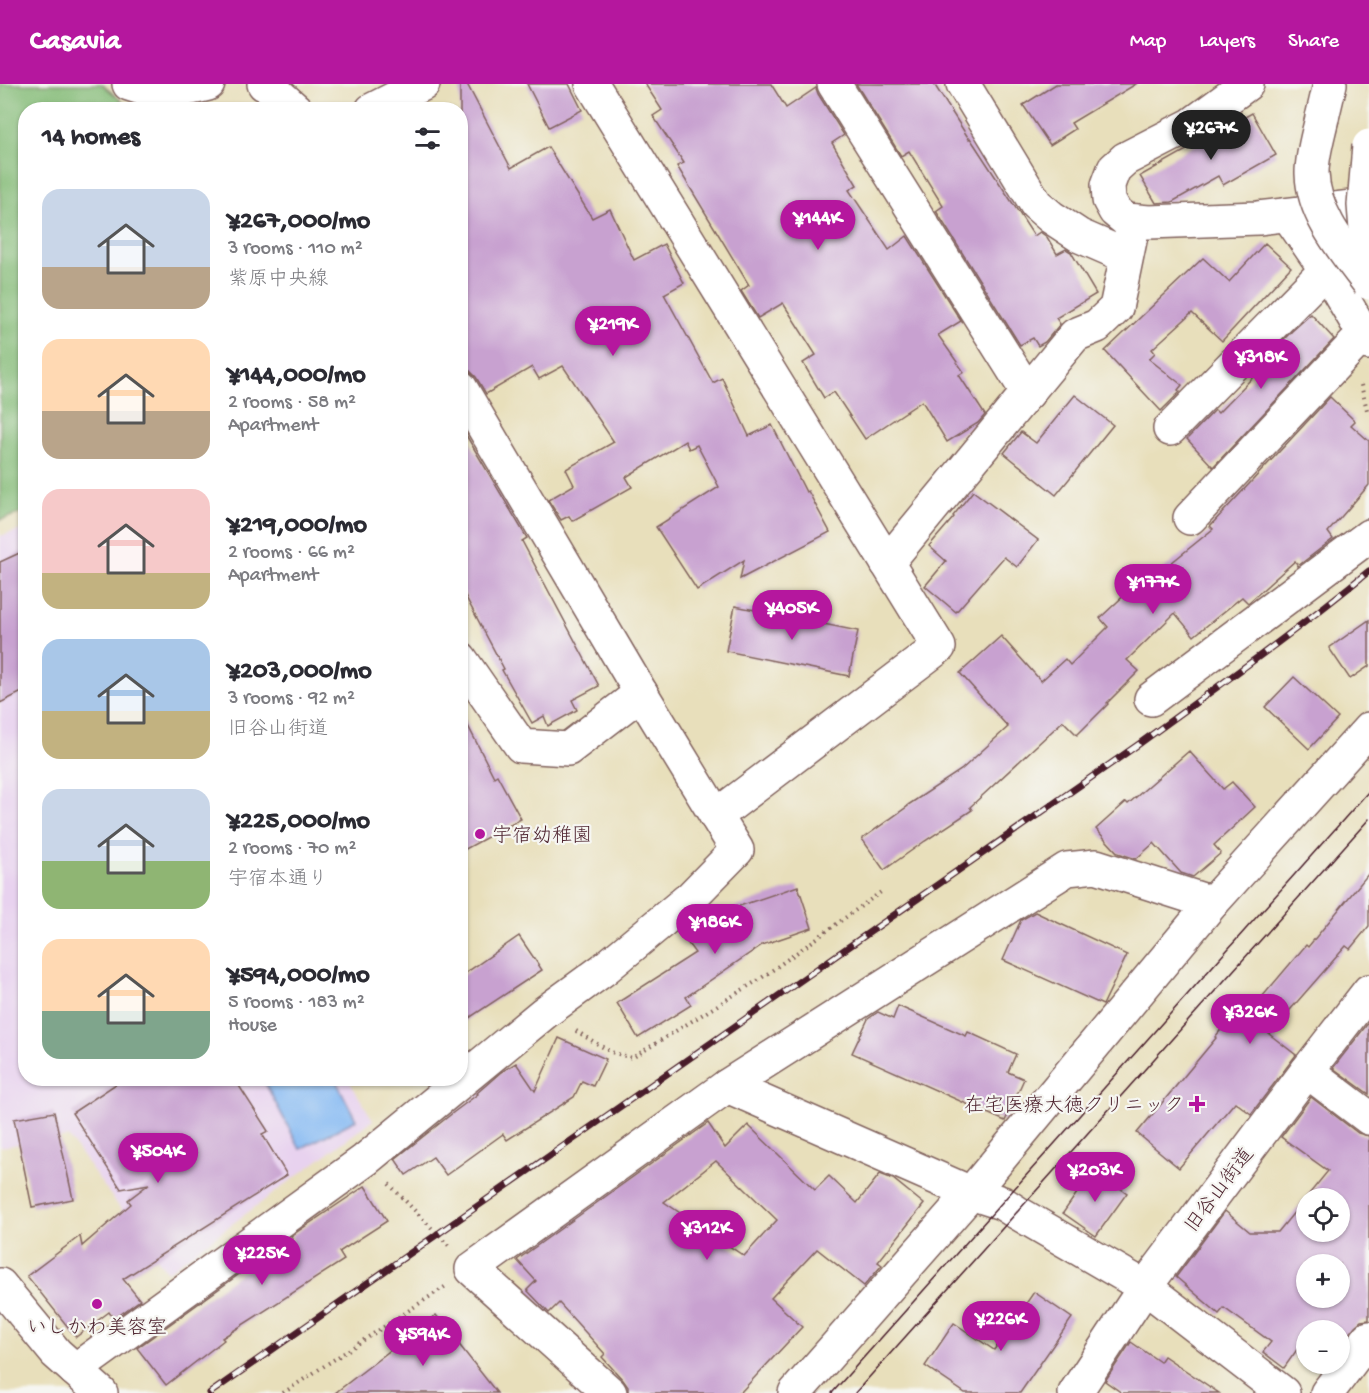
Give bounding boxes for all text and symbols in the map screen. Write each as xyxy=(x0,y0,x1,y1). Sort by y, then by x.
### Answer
text: Casavia xyxy=(30,26,121,59)
text: Map xyxy=(1130,30,1166,55)
text: Layers xyxy=(1199,30,1255,55)
text: Share xyxy=(1288,30,1339,55)
pin: ¥267K xyxy=(1169,110,1253,161)
text: ¥267K xyxy=(1186,118,1236,141)
icon: filters xyxy=(411,122,444,155)
text: 14 homes xyxy=(42,123,140,154)
pin: ¥144K xyxy=(776,200,860,251)
text: ¥267,000/mo xyxy=(228,207,370,238)
text: ¥144K xyxy=(794,208,842,231)
icon: home xyxy=(90,213,162,285)
text: 3 rooms · 110 m² xyxy=(228,238,363,261)
text: 紫原中央線 xyxy=(228,269,328,292)
pin: ¥219K xyxy=(571,306,655,357)
text: ¥219K xyxy=(589,314,637,337)
pin: ¥318K xyxy=(1219,339,1303,390)
text: ¥318K xyxy=(1236,347,1286,370)
text: ¥144,000/mo xyxy=(228,361,366,392)
icon: home xyxy=(90,363,162,435)
text: 2 rooms · 58 m² xyxy=(228,392,356,415)
text: Apartment xyxy=(228,415,318,438)
text: ¥219,000/mo xyxy=(228,511,367,542)
icon: home xyxy=(90,513,162,585)
text: 2 rooms · 66 m² xyxy=(228,542,355,565)
pin: ¥177K xyxy=(1111,564,1195,615)
text: Apartment xyxy=(228,565,318,588)
text: ¥177K xyxy=(1128,572,1178,595)
pin: ¥405K xyxy=(750,590,834,641)
text: ¥405K xyxy=(766,598,818,621)
text: ¥203,000/mo xyxy=(228,657,372,688)
icon: home xyxy=(90,663,162,735)
text: 3 rooms · 92 m² xyxy=(228,688,355,711)
text: 旧谷山街道 xyxy=(228,719,328,742)
text: ¥225,000/mo xyxy=(228,807,370,838)
icon: home xyxy=(90,813,162,885)
place label: 宇宿幼稚園 xyxy=(492,825,592,849)
marker: 宇宿幼稚園 xyxy=(473,827,487,841)
text: 2 rooms · 70 m² xyxy=(228,838,356,861)
text: 宇宿本通り xyxy=(228,869,328,892)
pin: ¥186K xyxy=(673,904,757,955)
text: ¥186K xyxy=(690,912,740,935)
text: ¥594,000/mo xyxy=(228,961,370,992)
icon: home xyxy=(90,963,162,1035)
text: 5 rooms · 183 m² xyxy=(228,992,365,1015)
pin: ¥326K xyxy=(1208,994,1292,1045)
text: ¥326K xyxy=(1225,1002,1275,1025)
text: House xyxy=(228,1015,277,1038)
place label: 在宅医療大徳クリニック xyxy=(964,1094,1184,1119)
marker: 在宅医療大徳クリニック xyxy=(1188,1095,1206,1113)
pin: ¥504K xyxy=(116,1133,200,1184)
text: ¥504K xyxy=(132,1141,184,1164)
street label: 旧谷山街道 xyxy=(1181,1144,1260,1238)
pin: ¥203K xyxy=(1053,1152,1137,1203)
text: ¥203K xyxy=(1069,1160,1121,1183)
map controls xyxy=(1296,1188,1350,1374)
button: locate xyxy=(1296,1188,1350,1242)
pin: ¥312K xyxy=(665,1210,749,1261)
text: ¥312K xyxy=(683,1218,731,1241)
pin: ¥225K xyxy=(220,1235,304,1286)
text: ¥225K xyxy=(237,1243,287,1266)
button: + xyxy=(1296,1254,1350,1308)
marker: いしかわ美容室 xyxy=(90,1297,104,1311)
pin: ¥226K xyxy=(959,1301,1043,1352)
text: ¥226K xyxy=(976,1309,1026,1332)
pin: ¥594K xyxy=(381,1316,465,1367)
place label: いしかわ美容室 xyxy=(27,1317,167,1341)
button: − xyxy=(1296,1320,1350,1374)
text: ¥594K xyxy=(398,1324,448,1347)

